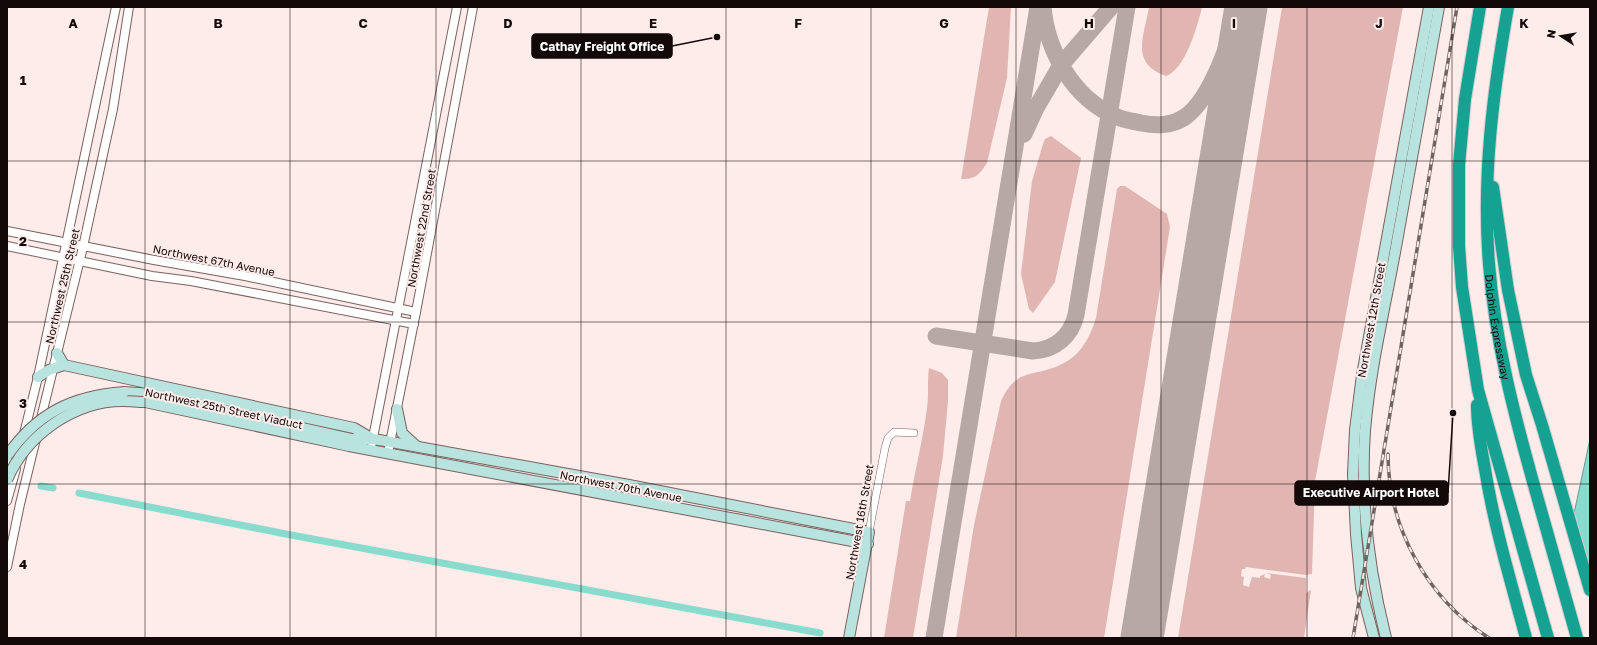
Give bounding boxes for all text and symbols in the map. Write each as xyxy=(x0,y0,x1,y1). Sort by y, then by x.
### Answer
text: A xyxy=(68,15,78,31)
text: B xyxy=(213,15,223,31)
text: C xyxy=(358,15,368,31)
text: D xyxy=(503,15,513,31)
text: E xyxy=(649,15,657,31)
text: F xyxy=(794,15,802,31)
text: G xyxy=(939,15,949,31)
text: H xyxy=(1084,15,1094,31)
text: I xyxy=(1232,15,1236,31)
text: J xyxy=(1375,15,1383,31)
text: K xyxy=(1519,15,1529,31)
north arrow xyxy=(1541,16,1581,56)
text: N xyxy=(1544,28,1558,39)
callout: Cathay Freight Office xyxy=(532,34,672,58)
text: Cathay Freight Office xyxy=(540,39,664,54)
text: 1 xyxy=(20,72,27,88)
street label: Northwest 22nd Street xyxy=(404,168,438,288)
street label: Northwest 25th Street xyxy=(42,227,82,345)
text: 2 xyxy=(19,233,27,249)
street label: Northwest 67th Avenue xyxy=(152,242,276,278)
street label: Northwest 12th Street xyxy=(1354,261,1388,379)
street label: Dolphin Expressway xyxy=(1483,274,1513,381)
street label: Northwest 25th Street Viaduct xyxy=(144,385,304,431)
text: 3 xyxy=(19,395,27,411)
street label: Northwest 16th Street xyxy=(842,463,876,581)
street label: Northwest 70th Avenue xyxy=(559,468,683,504)
callout: Executive Airport Hotel xyxy=(1295,481,1448,505)
text: Executive Airport Hotel xyxy=(1303,485,1439,500)
text: 4 xyxy=(19,556,27,572)

